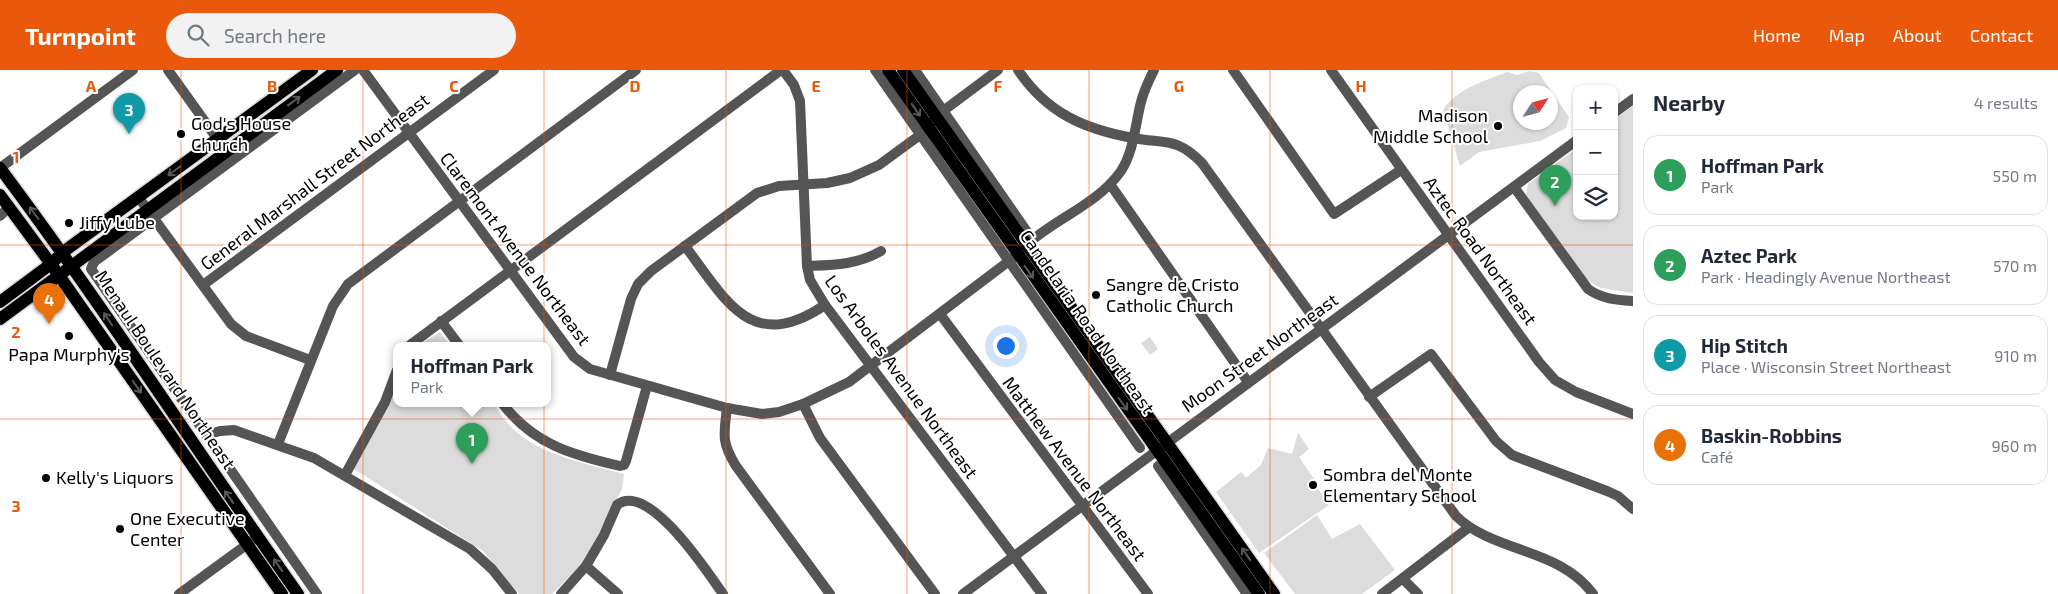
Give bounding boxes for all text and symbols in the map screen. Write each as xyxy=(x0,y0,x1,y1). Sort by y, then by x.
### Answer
search box xyxy=(166,13,516,58)
text: Turnpoint xyxy=(25,21,136,50)
icon: search xyxy=(184,21,212,49)
text: Search here xyxy=(224,24,326,47)
text: Home xyxy=(1753,24,1801,46)
text: Map xyxy=(1829,24,1865,46)
text: About xyxy=(1893,24,1942,46)
text: Contact xyxy=(1970,24,2033,46)
text: A xyxy=(86,76,97,95)
text: B xyxy=(267,76,277,95)
text: C xyxy=(449,76,459,95)
text: D xyxy=(630,76,641,95)
text: E xyxy=(811,76,821,95)
text: F xyxy=(994,76,1003,95)
text: G xyxy=(1174,76,1184,95)
text: H xyxy=(1355,76,1367,95)
north arrow xyxy=(1513,85,1558,130)
map controls xyxy=(1573,85,1618,220)
button: + xyxy=(1573,85,1618,130)
street label: General Marshall Street Northeast xyxy=(196,88,433,274)
text: Nearby xyxy=(1653,90,1725,115)
pin: 3 xyxy=(113,93,145,134)
text: 4 results xyxy=(1974,93,2038,112)
one-way arrow xyxy=(287,96,301,106)
one-way arrow xyxy=(911,103,921,117)
place label: Madison Middle School xyxy=(1373,104,1489,147)
place label: God's House Church xyxy=(191,112,291,155)
marker: Madison Middle School xyxy=(1492,120,1504,132)
marker: God's House Church xyxy=(175,128,187,140)
button: − xyxy=(1573,130,1618,175)
text: 1 xyxy=(13,147,19,166)
street label: Claremont Avenue Northeast xyxy=(436,147,596,350)
text: Hoffman Park xyxy=(1701,154,1824,177)
pin: 2 xyxy=(1539,165,1571,206)
one-way arrow xyxy=(167,166,181,176)
text: 1 xyxy=(1667,166,1673,185)
text: 550 m xyxy=(1993,166,2037,185)
street label: Aztec Road Northeast xyxy=(1420,172,1542,329)
button: layers xyxy=(1573,175,1618,220)
text: Park xyxy=(1701,177,1734,196)
one-way arrow xyxy=(29,206,39,220)
place label: Jiffy Lube xyxy=(79,211,155,233)
marker: Jiffy Lube xyxy=(63,217,75,229)
street label: Candelaria Road Northeast xyxy=(1016,225,1160,418)
text: Aztec Park xyxy=(1701,244,1797,267)
text: 2 xyxy=(1665,256,1675,275)
text: 570 m xyxy=(1993,256,2037,275)
one-way arrow xyxy=(1024,264,1034,278)
street label: Menaul Boulevard Northeast xyxy=(91,266,241,473)
text: Park · Headingly Avenue Northeast xyxy=(1701,267,1951,286)
street label: Los Arboles Avenue Northeast xyxy=(821,270,983,483)
place label: Sangre de Cristo Catholic Church xyxy=(1106,273,1239,316)
pin: 4 xyxy=(33,283,65,324)
street label: Moon Street Northeast xyxy=(1177,288,1342,416)
marker: Sangre de Cristo Catholic Church xyxy=(1090,289,1102,301)
one-way arrow xyxy=(103,313,113,327)
text: 2 xyxy=(11,322,21,341)
marker: Papa Murphy's xyxy=(63,330,75,342)
your location xyxy=(993,333,1019,359)
text: Hip Stitch xyxy=(1701,334,1788,357)
popup xyxy=(393,342,551,407)
place label: Papa Murphy's xyxy=(8,343,130,365)
text: 3 xyxy=(1665,346,1675,365)
text: 910 m xyxy=(1994,346,2037,365)
text: Hoffman Park xyxy=(411,354,534,377)
text: Place · Wisconsin Street Northeast xyxy=(1701,357,1951,376)
street label: Matthew Avenue Northeast xyxy=(998,372,1151,565)
text: Park xyxy=(411,377,443,396)
one-way arrow xyxy=(132,380,142,394)
one-way arrow xyxy=(1118,397,1128,411)
pin: 1 xyxy=(456,423,488,464)
text: Baskin-Robbins xyxy=(1701,424,1842,447)
text: 4 xyxy=(1665,436,1675,455)
text: 960 m xyxy=(1991,436,2037,455)
text: Café xyxy=(1701,447,1733,466)
place label: Sombra del Monte Elementary School xyxy=(1323,463,1477,506)
place label: Kelly's Liquors xyxy=(56,466,174,488)
marker: Kelly's Liquors xyxy=(40,472,52,484)
marker: Sombra del Monte Elementary School xyxy=(1307,479,1319,491)
one-way arrow xyxy=(224,491,235,504)
text: 3 xyxy=(11,496,21,515)
place label: One Executive Center xyxy=(130,507,245,550)
marker: One Executive Center xyxy=(114,523,126,535)
one-way arrow xyxy=(1241,547,1251,561)
one-way arrow xyxy=(273,559,283,573)

